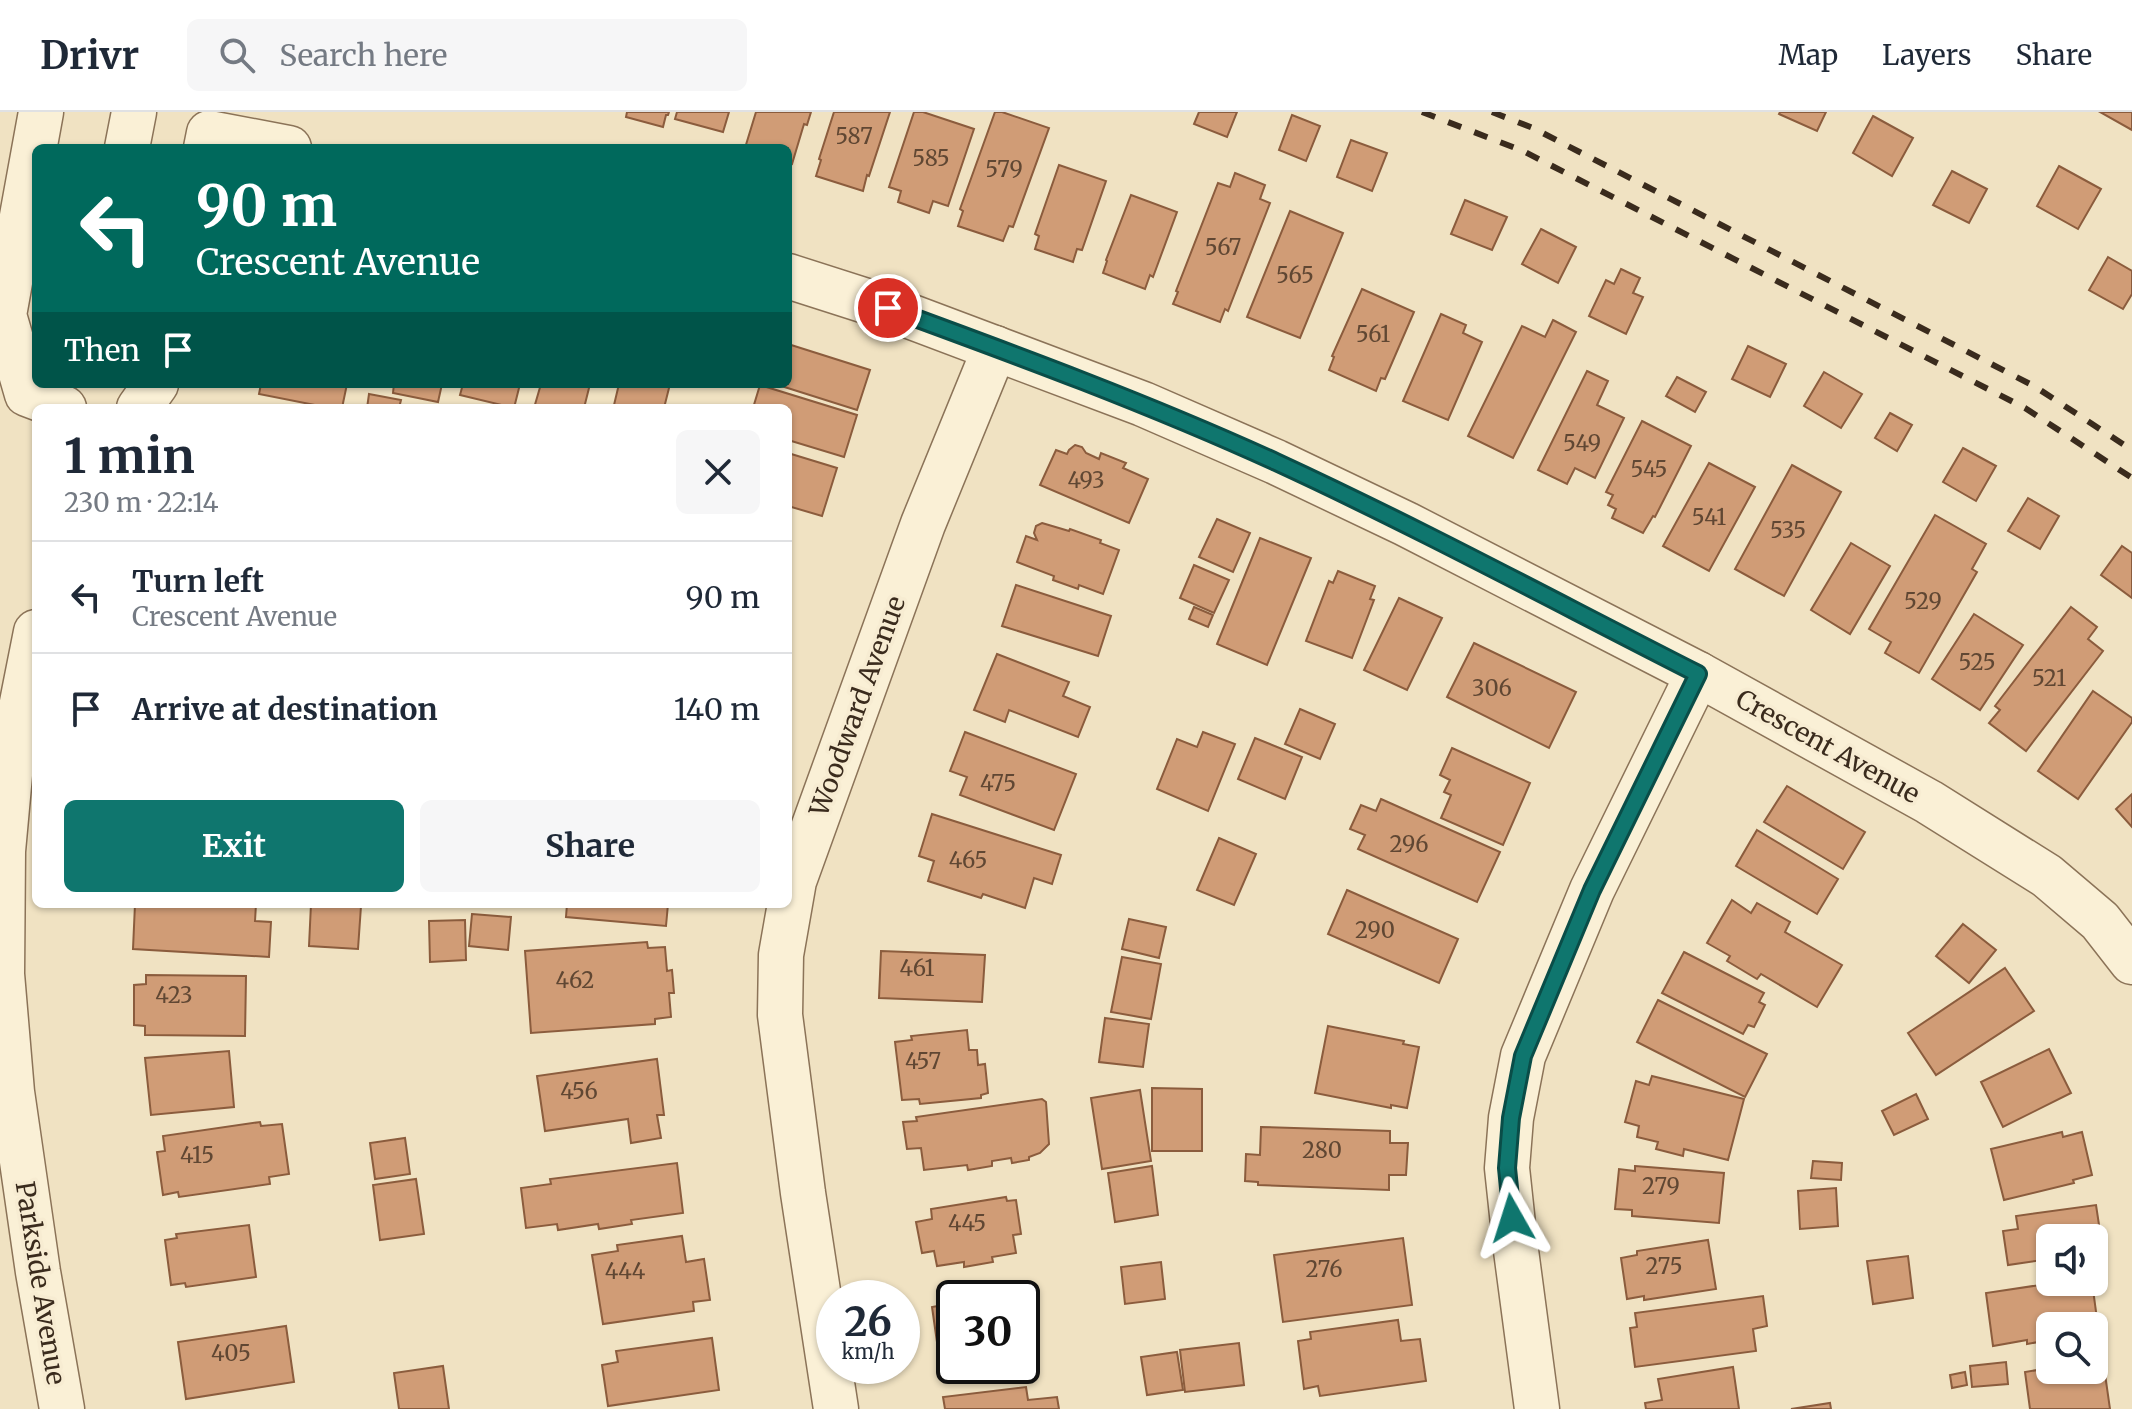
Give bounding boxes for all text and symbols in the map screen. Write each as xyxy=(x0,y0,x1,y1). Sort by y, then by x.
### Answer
search box xyxy=(187,19,747,91)
text: Drivr xyxy=(40,32,139,79)
icon: search xyxy=(215,33,259,77)
text: Search here xyxy=(279,36,447,74)
text: Map xyxy=(1778,37,1838,73)
text: Layers xyxy=(1882,37,1971,73)
text: Share xyxy=(2015,37,2092,73)
house number: 587 xyxy=(835,122,873,150)
house number: 585 xyxy=(912,144,950,172)
house number: 579 xyxy=(985,155,1023,183)
text: 90 m xyxy=(196,171,337,241)
icon: left xyxy=(64,176,168,280)
house number: 567 xyxy=(1205,233,1241,261)
text: Crescent Avenue xyxy=(196,240,480,285)
house number: 565 xyxy=(1276,261,1314,289)
pin xyxy=(854,274,922,342)
icon: arrive xyxy=(866,286,910,330)
house number: 561 xyxy=(1356,320,1390,348)
icon: arrive xyxy=(156,328,200,372)
text: Then xyxy=(64,331,140,369)
text: 1 min xyxy=(64,426,195,486)
house number: 549 xyxy=(1563,429,1601,457)
button: close xyxy=(676,430,760,514)
house number: 545 xyxy=(1631,455,1667,483)
house number: 493 xyxy=(1067,466,1105,494)
text: 230 m · 22:14 xyxy=(64,486,219,519)
house number: 541 xyxy=(1692,503,1726,531)
house number: 535 xyxy=(1770,516,1806,544)
text: Turn left xyxy=(132,562,264,600)
icon: left xyxy=(64,575,108,619)
text: 90 m xyxy=(686,578,760,616)
house number: 529 xyxy=(1904,587,1942,615)
street label: Woodward Avenue xyxy=(802,591,912,822)
text: Crescent Avenue xyxy=(132,600,337,633)
house number: 525 xyxy=(1958,648,1996,676)
house number: 521 xyxy=(2032,664,2066,692)
house number: 306 xyxy=(1472,674,1512,702)
street label: Crescent Avenue xyxy=(1730,682,1926,810)
icon: arrive xyxy=(64,687,108,731)
text: Arrive at destination xyxy=(132,690,438,728)
text: 140 m xyxy=(674,690,760,728)
house number: 475 xyxy=(980,769,1016,797)
button: Exit xyxy=(64,800,404,892)
button: Share xyxy=(420,800,760,892)
house number: 296 xyxy=(1389,830,1429,858)
house number: 465 xyxy=(949,846,987,874)
house number: 290 xyxy=(1355,916,1395,944)
house number: 461 xyxy=(899,954,935,982)
house number: 462 xyxy=(556,966,594,994)
house number: 423 xyxy=(155,981,193,1009)
house number: 457 xyxy=(905,1047,941,1075)
house number: 456 xyxy=(560,1077,598,1105)
house number: 280 xyxy=(1302,1136,1342,1164)
house number: 415 xyxy=(180,1141,214,1169)
house number: 279 xyxy=(1642,1172,1680,1200)
position arrow xyxy=(1470,1176,1554,1260)
street label: Parkside Avenue xyxy=(9,1179,73,1387)
house number: 445 xyxy=(948,1209,986,1237)
map controls xyxy=(2036,1224,2108,1384)
button: sound xyxy=(2036,1224,2108,1296)
house number: 275 xyxy=(1645,1252,1683,1280)
house number: 276 xyxy=(1306,1255,1342,1283)
house number: 444 xyxy=(605,1257,646,1285)
speed limit sign: 30 xyxy=(936,1280,1040,1384)
text: 26 xyxy=(844,1297,892,1347)
button: search xyxy=(2036,1312,2108,1384)
house number: 405 xyxy=(211,1339,251,1367)
text: km/h xyxy=(842,1339,894,1364)

